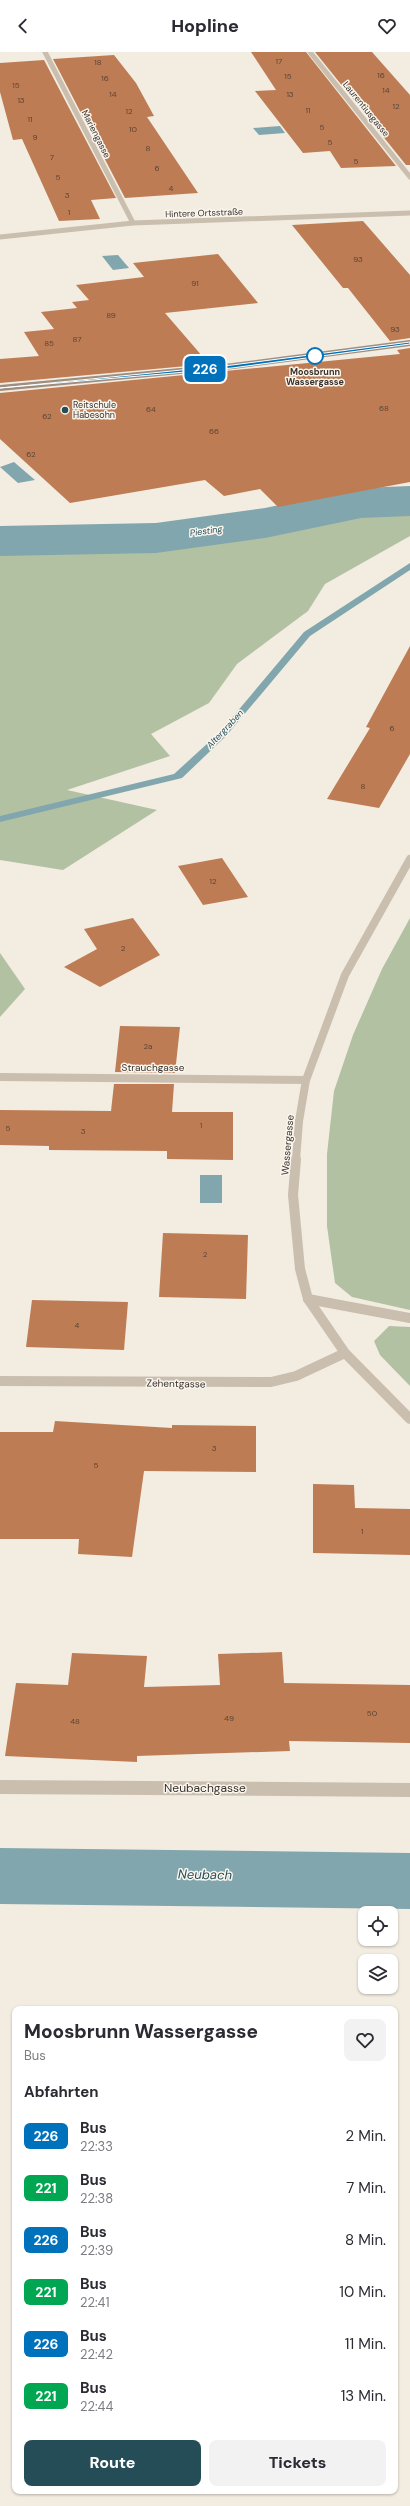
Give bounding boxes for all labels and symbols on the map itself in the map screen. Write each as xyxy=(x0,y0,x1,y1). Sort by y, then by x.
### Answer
house number: 17 xyxy=(276,56,282,66)
house number: 18 xyxy=(94,57,102,67)
house number: 16 xyxy=(377,70,385,80)
house number: 15 xyxy=(284,71,292,81)
house number: 16 xyxy=(101,73,109,83)
street label: Laurentiusgasse xyxy=(340,79,392,139)
house number: 15 xyxy=(12,80,20,90)
house number: 14 xyxy=(382,85,390,95)
house number: 14 xyxy=(109,89,117,99)
house number: 13 xyxy=(286,89,294,99)
house number: 13 xyxy=(17,95,25,105)
house number: 12 xyxy=(392,101,400,111)
house number: 11 xyxy=(306,105,311,115)
house number: 12 xyxy=(125,106,133,116)
street label: Mariengasse xyxy=(79,108,113,160)
house number: 11 xyxy=(28,114,33,124)
house number: 5 xyxy=(320,122,325,132)
house number: 10 xyxy=(129,124,138,134)
house number: 9 xyxy=(32,132,38,142)
house number: 5 xyxy=(328,137,333,147)
house number: 8 xyxy=(146,143,151,153)
house number: 7 xyxy=(50,152,54,162)
house number: 5 xyxy=(354,156,359,166)
house number: 6 xyxy=(154,163,160,173)
house number: 5 xyxy=(56,172,61,182)
house number: 4 xyxy=(169,183,174,193)
house number: 3 xyxy=(65,190,70,200)
street label: Hintere Ortsstraße xyxy=(165,206,243,220)
house number: 1 xyxy=(68,207,70,217)
house number: 93 xyxy=(353,254,363,264)
house number: 91 xyxy=(191,278,199,288)
house number: 89 xyxy=(106,310,116,320)
house number: 93 xyxy=(390,324,400,334)
house number: 87 xyxy=(73,334,81,344)
house number: 85 xyxy=(44,338,54,348)
marker: Moosbrunn Wassergasse xyxy=(306,347,324,365)
line badge: 226 xyxy=(182,356,228,382)
place label: Moosbrunn Wassergasse xyxy=(286,366,345,388)
place label: Reitschule Habesohn xyxy=(73,399,116,421)
house number: 68 xyxy=(379,403,389,413)
house number: 64 xyxy=(146,404,156,414)
marker: Reitschule Habesohn xyxy=(60,405,70,415)
house number: 62 xyxy=(42,411,52,421)
house number: 66 xyxy=(209,426,219,436)
house number: 62 xyxy=(26,449,36,459)
water label: Piesting xyxy=(189,523,224,539)
water label: Altergraben xyxy=(203,707,246,752)
house number: 6 xyxy=(389,723,395,733)
house number: 8 xyxy=(361,781,366,791)
house number: 12 xyxy=(209,876,217,886)
house number: 2 xyxy=(121,943,126,953)
house number: 2a xyxy=(144,1041,152,1051)
street label: Strauchgasse xyxy=(122,1061,185,1074)
street label: Wassergasse xyxy=(278,1114,297,1176)
house number: 1 xyxy=(200,1120,202,1130)
house number: 5 xyxy=(6,1123,11,1133)
house number: 3 xyxy=(81,1126,86,1136)
house number: 2 xyxy=(203,1249,208,1259)
house number: 4 xyxy=(75,1320,80,1330)
street label: Zehentgasse xyxy=(146,1376,206,1391)
house number: 3 xyxy=(212,1443,217,1453)
house number: 5 xyxy=(94,1460,99,1470)
house number: 1 xyxy=(361,1526,363,1536)
house number: 50 xyxy=(367,1708,378,1718)
house number: 49 xyxy=(224,1713,234,1723)
house number: 48 xyxy=(70,1716,80,1726)
street label: Neubachgasse xyxy=(164,1780,246,1796)
water label: Neubach xyxy=(178,1866,232,1883)

